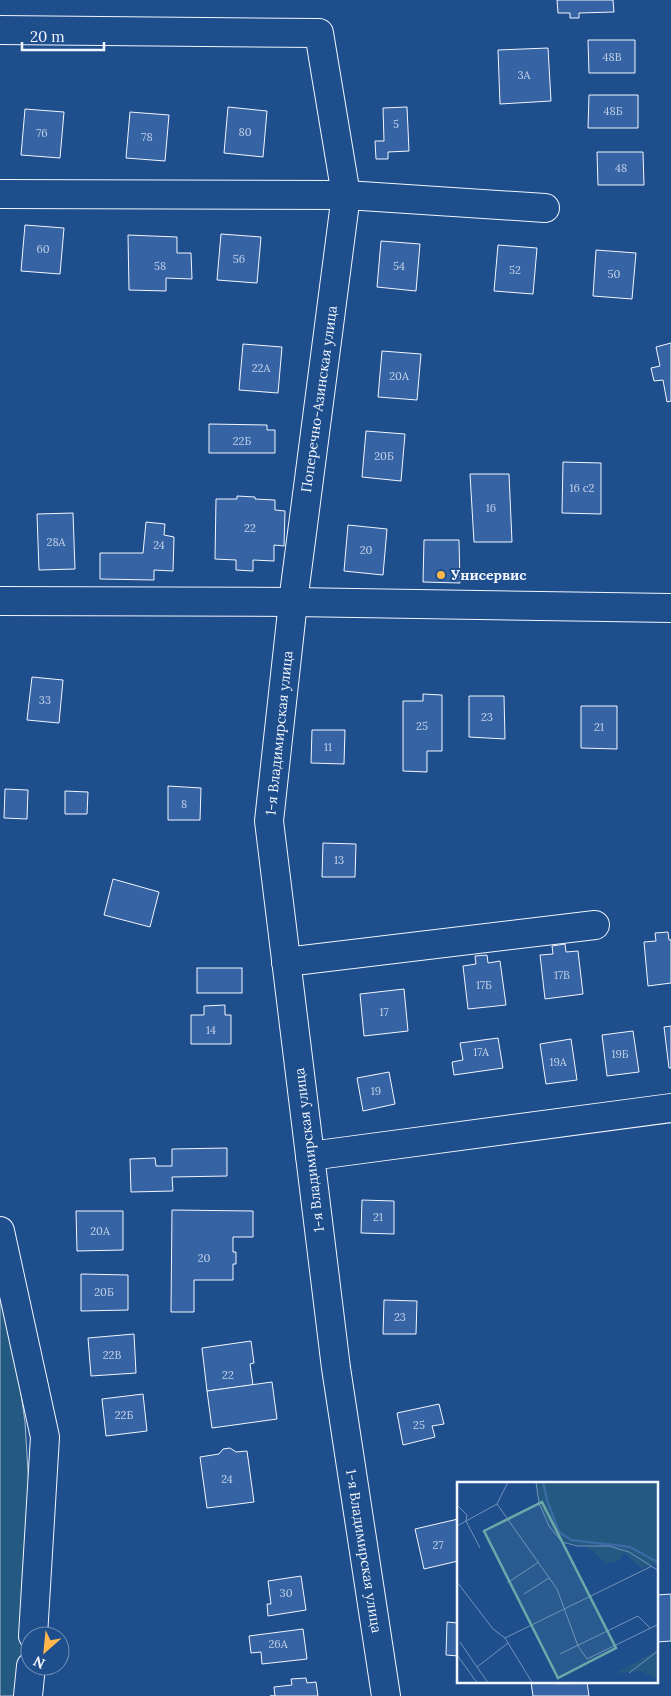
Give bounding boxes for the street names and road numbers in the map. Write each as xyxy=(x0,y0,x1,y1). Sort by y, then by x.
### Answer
street label: Поперечно-Азинская улица xyxy=(297,304,341,494)
street label: 1-я Владимирская улица xyxy=(261,650,297,816)
street label: 1-я Владимирская улица xyxy=(290,1067,328,1233)
street label: 1-я Владимирская улица xyxy=(342,1468,386,1634)

